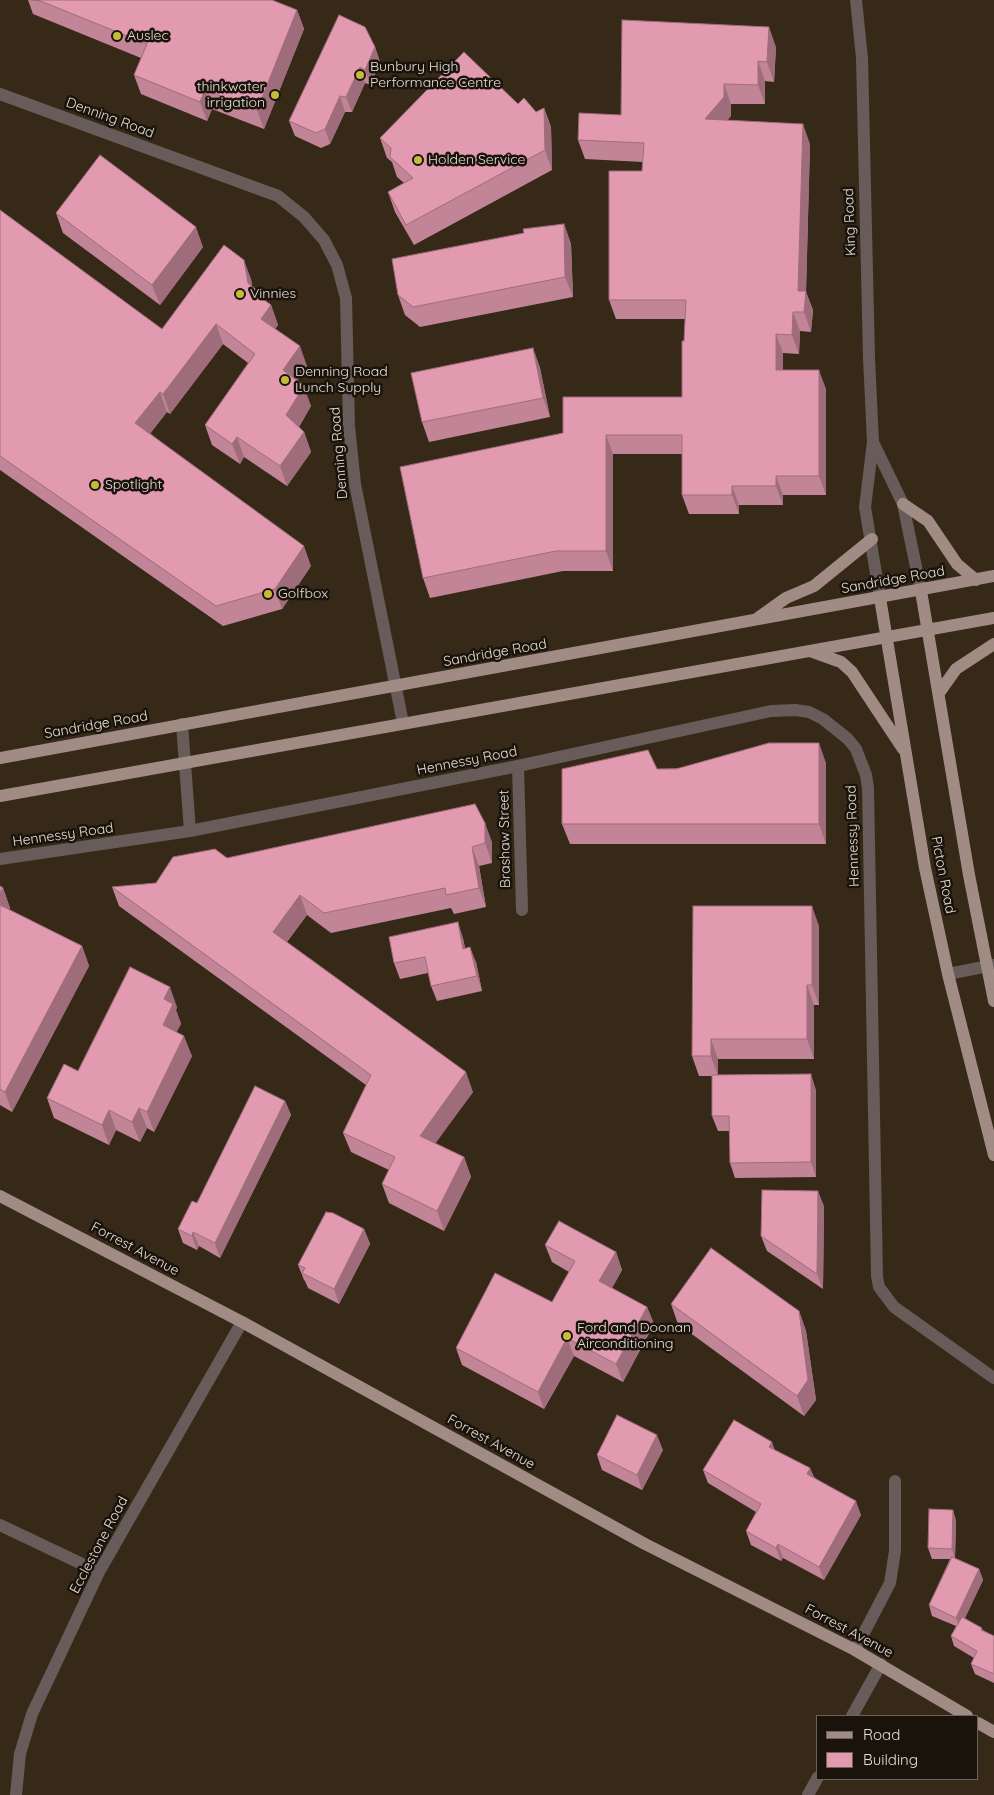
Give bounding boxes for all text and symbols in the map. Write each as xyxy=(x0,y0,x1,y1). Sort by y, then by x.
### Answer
place label: Auslec xyxy=(127,28,169,44)
marker: Auslec xyxy=(111,30,123,42)
place label: Bunbury High Performance Centre xyxy=(370,59,501,92)
marker: Bunbury High Performance Centre xyxy=(354,69,366,81)
place label: thinkwater irrigation xyxy=(197,79,265,111)
marker: thinkwater irrigation xyxy=(269,89,281,101)
street label: Denning Road xyxy=(64,94,156,142)
place label: Holden Service xyxy=(428,152,525,168)
marker: Holden Service xyxy=(412,154,424,166)
street label: King Road xyxy=(840,188,860,256)
place label: Vinnies xyxy=(250,286,296,302)
marker: Vinnies xyxy=(234,288,246,300)
place label: Denning Road Lunch Supply xyxy=(295,364,388,397)
marker: Denning Road Lunch Supply xyxy=(279,374,291,386)
street label: Denning Road xyxy=(327,406,351,500)
place label: Spotlight xyxy=(105,477,162,493)
marker: Spotlight xyxy=(89,479,101,491)
street label: Sandridge Road xyxy=(840,563,946,597)
place label: Golfbox xyxy=(278,586,328,602)
marker: Golfbox xyxy=(262,588,274,600)
street label: Sandridge Road xyxy=(442,636,548,670)
street label: Sandridge Road xyxy=(43,708,149,742)
street label: Hennessy Road xyxy=(415,743,519,779)
street label: Hennessy Road xyxy=(843,785,863,887)
street label: Brashaw Street xyxy=(496,790,514,888)
street label: Hennessy Road xyxy=(11,820,115,850)
street label: Picton Road xyxy=(927,835,959,915)
street label: Forrest Avenue xyxy=(88,1219,182,1279)
place label: Ford and Doonan Airconditioning xyxy=(577,1320,691,1352)
marker: Ford and Doonan Airconditioning xyxy=(561,1330,573,1342)
street label: Forrest Avenue xyxy=(444,1411,538,1473)
street label: Ecclestone Road xyxy=(66,1494,132,1596)
street label: Forrest Avenue xyxy=(802,1601,896,1661)
legend xyxy=(816,1715,979,1780)
text: Road xyxy=(863,1725,900,1744)
text: Building xyxy=(863,1750,918,1769)

